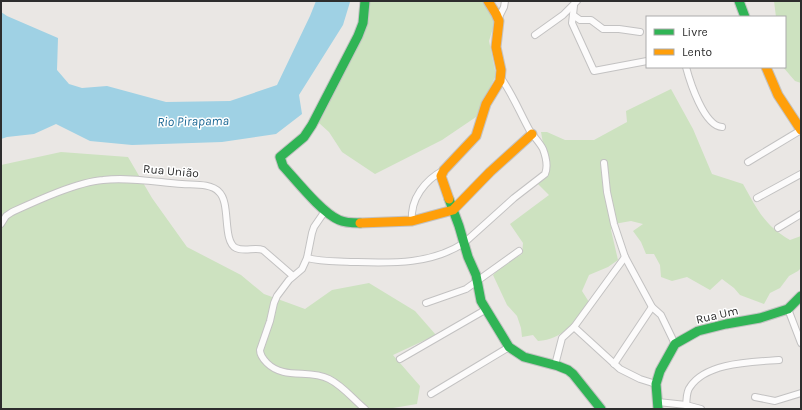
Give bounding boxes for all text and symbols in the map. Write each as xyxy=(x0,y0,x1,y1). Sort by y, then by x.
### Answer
legend xyxy=(646,16,786,68)
text: Livre xyxy=(682,25,708,39)
text: Lento xyxy=(682,45,712,59)
water label: Rio Pirapama xyxy=(157,113,229,129)
street label: Rua União xyxy=(143,162,199,180)
street label: Rua Um xyxy=(694,303,740,327)

